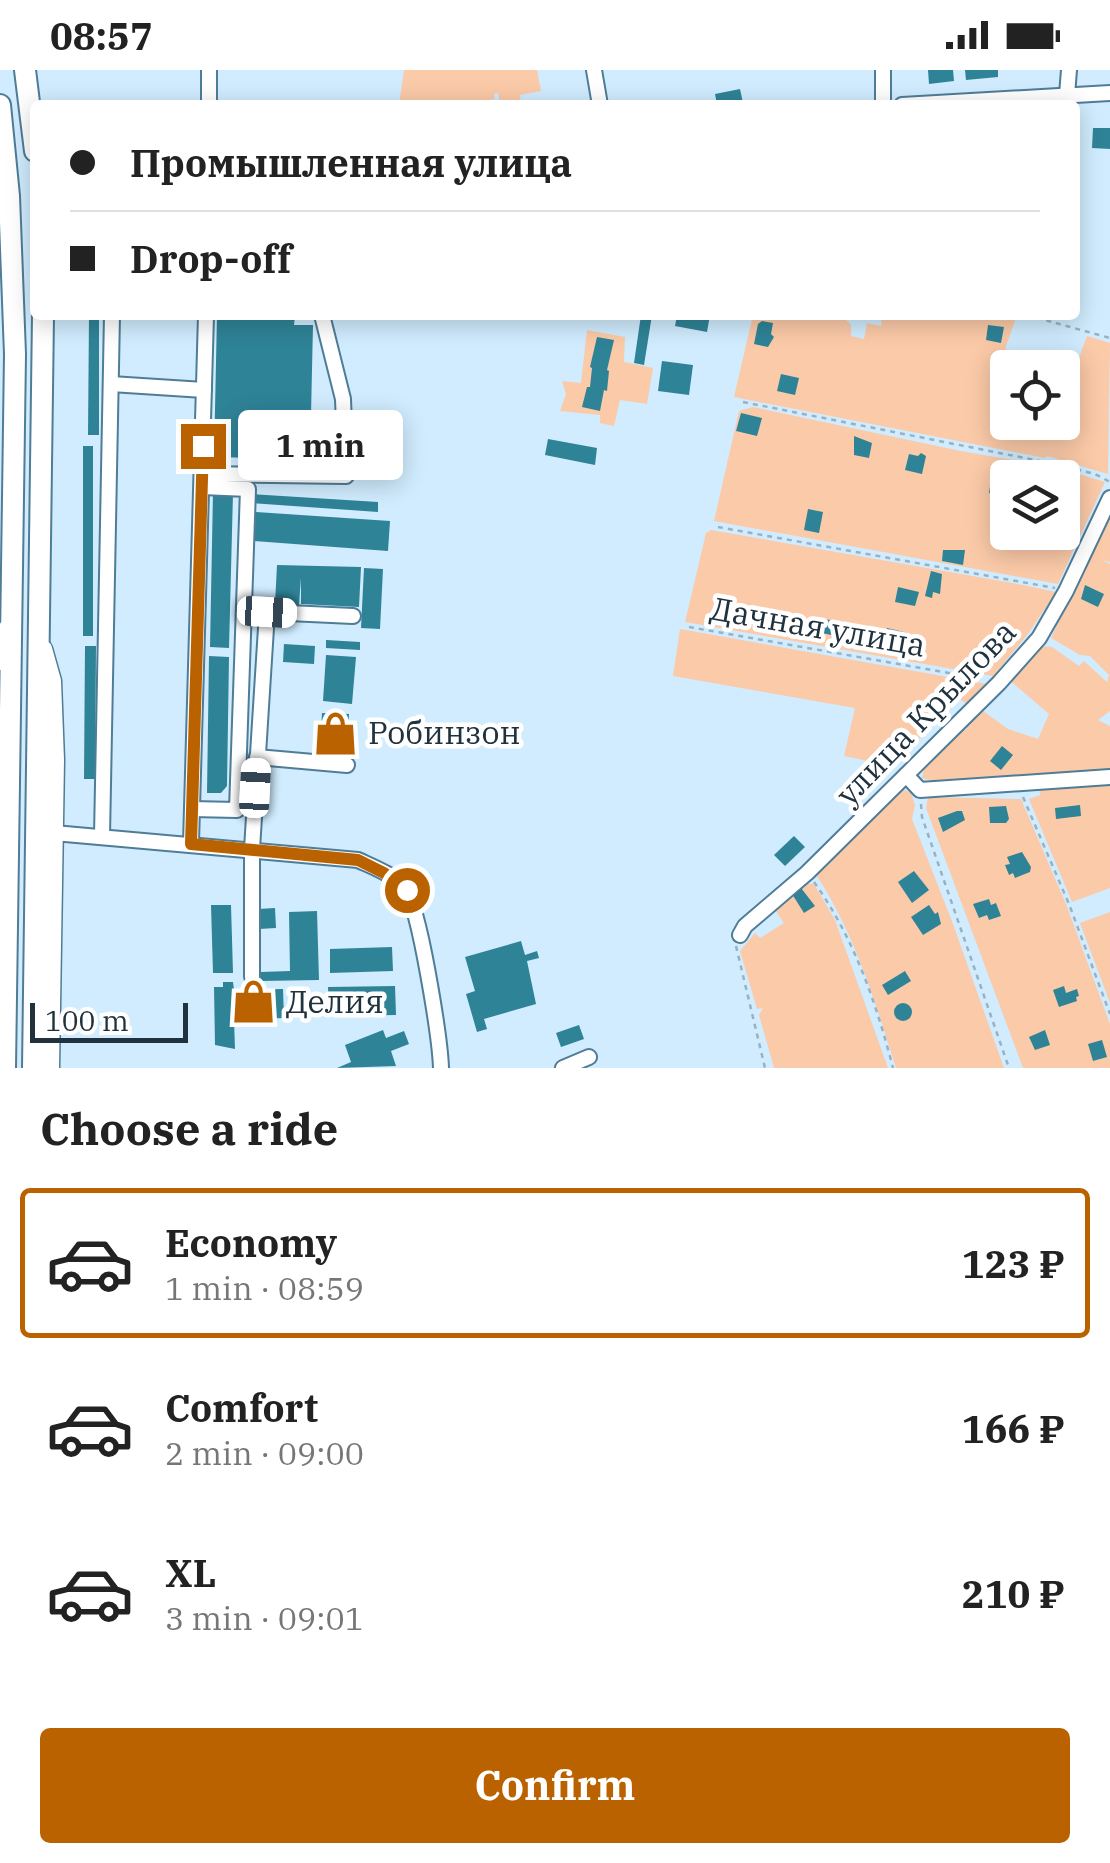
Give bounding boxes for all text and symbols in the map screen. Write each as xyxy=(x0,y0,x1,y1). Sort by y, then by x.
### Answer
text: 08:57 xyxy=(50,11,153,60)
text: Промышленная улица xyxy=(130,138,572,187)
text: Drop-off xyxy=(130,234,292,283)
map controls xyxy=(990,350,1080,550)
button: locate xyxy=(990,350,1080,440)
callout: 1 min xyxy=(238,411,403,481)
route end xyxy=(181,424,226,469)
text: 1 min xyxy=(276,424,365,466)
button: layers xyxy=(990,460,1080,550)
street label: Дачная улица xyxy=(707,586,929,666)
car xyxy=(236,595,298,629)
street label: улица Крылова xyxy=(826,611,1024,814)
shop icon: Робинзон xyxy=(311,709,359,757)
place label: Робинзон xyxy=(368,711,521,753)
car xyxy=(238,757,272,819)
route start xyxy=(385,868,430,913)
shop icon: Делия xyxy=(229,978,277,1026)
place label: Делия xyxy=(286,980,384,1022)
scale bar xyxy=(30,998,188,1043)
text: 100 m xyxy=(45,1002,129,1039)
text: Choose a ride xyxy=(40,1099,338,1157)
icon: car xyxy=(45,1218,135,1308)
text: Economy xyxy=(165,1218,337,1267)
text: 123 ₽ xyxy=(962,1239,1065,1288)
text: 1 min · 08:59 xyxy=(165,1267,364,1309)
icon: car xyxy=(45,1383,135,1473)
text: Comfort xyxy=(165,1383,318,1432)
text: 166 ₽ xyxy=(962,1404,1065,1453)
text: 2 min · 09:00 xyxy=(165,1432,364,1474)
icon: car xyxy=(45,1548,135,1638)
text: XL xyxy=(165,1548,216,1597)
text: 210 ₽ xyxy=(962,1569,1065,1618)
text: 3 min · 09:01 xyxy=(165,1597,364,1639)
button: Confirm xyxy=(40,1728,1070,1843)

